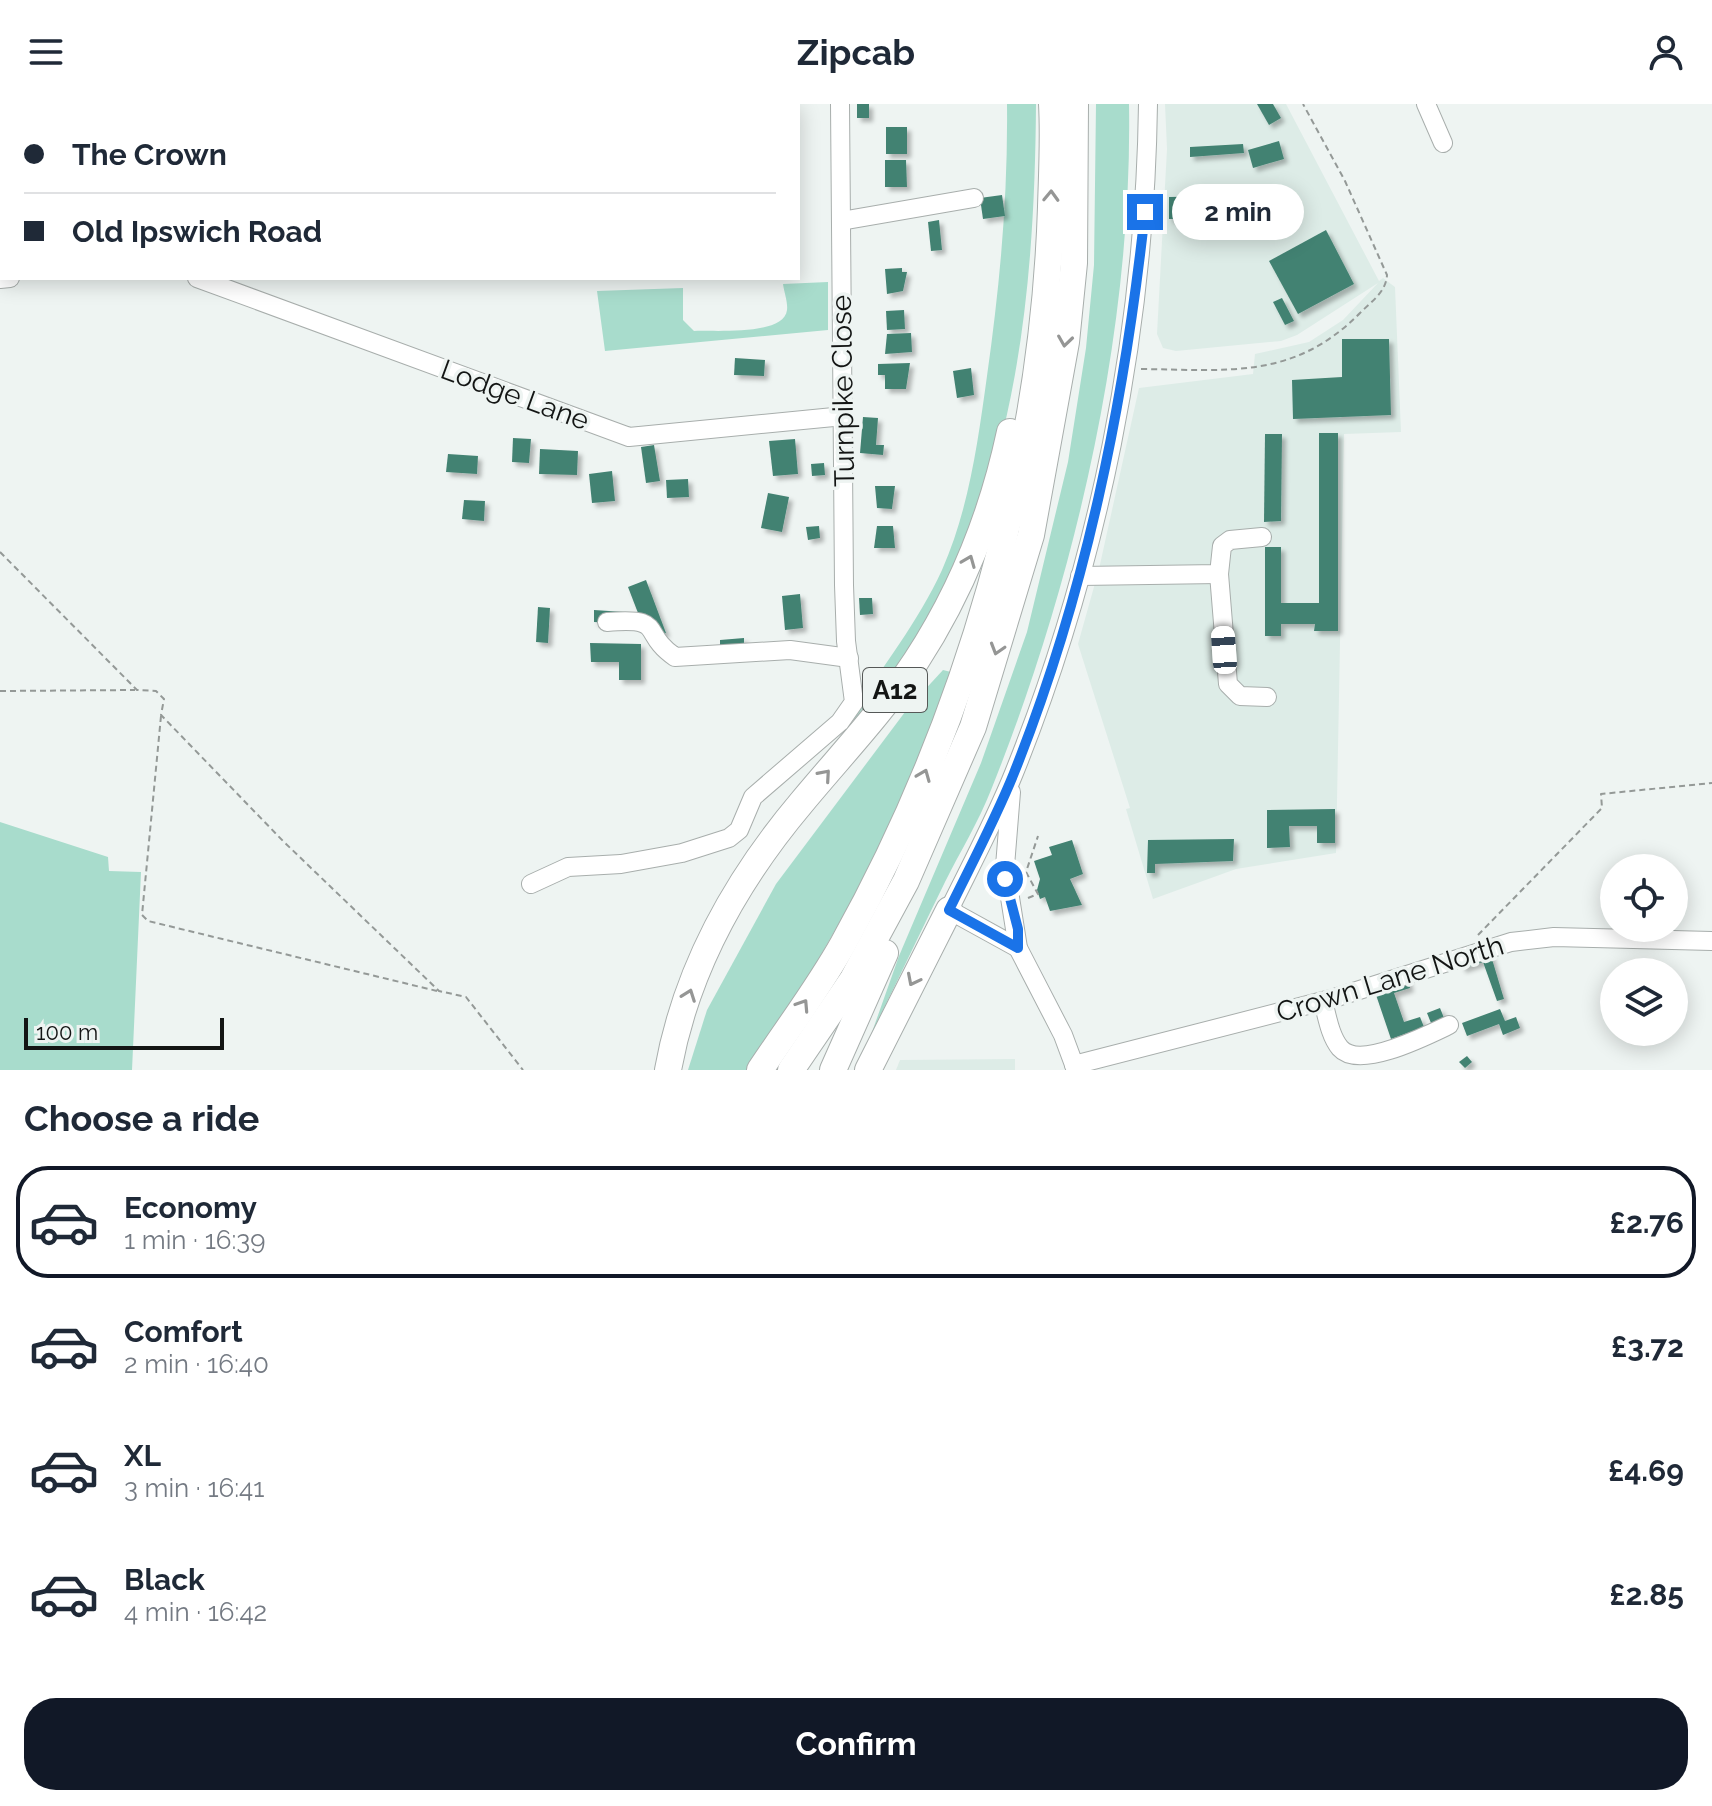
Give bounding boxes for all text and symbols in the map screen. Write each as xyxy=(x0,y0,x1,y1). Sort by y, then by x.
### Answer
icon: menu xyxy=(24,30,68,74)
icon: person xyxy=(1644,30,1688,74)
text: Zipcab xyxy=(797,31,915,73)
text: The Crown xyxy=(72,137,227,172)
callout: 2 min xyxy=(1173,184,1305,240)
one-way arrow xyxy=(1043,189,1060,202)
route end xyxy=(1127,194,1163,230)
text: 2 min xyxy=(1204,197,1272,227)
text: Old Ipswich Road xyxy=(72,214,322,249)
street label: Turnpike Close xyxy=(825,295,861,487)
one-way arrow xyxy=(1057,334,1074,348)
street label: Lodge Lane xyxy=(436,353,594,437)
one-way arrow xyxy=(959,555,976,569)
car xyxy=(1210,625,1238,675)
one-way arrow xyxy=(990,641,1006,655)
road number: A12 xyxy=(863,668,927,712)
one-way arrow xyxy=(914,769,931,783)
one-way arrow xyxy=(815,770,829,785)
map controls xyxy=(1600,854,1688,1046)
button: locate xyxy=(1600,854,1688,942)
route start xyxy=(987,861,1023,897)
street label: Crown Lane North xyxy=(1272,929,1508,1029)
button: layers xyxy=(1600,958,1688,1046)
one-way arrow xyxy=(908,971,923,986)
one-way arrow xyxy=(679,989,696,1003)
one-way arrow xyxy=(793,999,808,1014)
scale bar xyxy=(24,1014,224,1050)
text: 100 m xyxy=(36,1019,98,1045)
text: Choose a ride xyxy=(24,1097,259,1139)
icon: car xyxy=(28,1186,100,1258)
text: Economy xyxy=(124,1190,257,1225)
text: £2.76 xyxy=(1610,1205,1684,1240)
text: 1 min · 16:39 xyxy=(124,1225,265,1255)
icon: car xyxy=(28,1310,100,1382)
text: Comfort xyxy=(124,1314,243,1349)
text: £3.72 xyxy=(1611,1329,1684,1364)
text: 2 min · 16:40 xyxy=(124,1349,269,1379)
icon: car xyxy=(28,1434,100,1506)
text: XL xyxy=(124,1438,161,1473)
text: £4.69 xyxy=(1608,1453,1684,1488)
text: 3 min · 16:41 xyxy=(124,1473,264,1503)
icon: car xyxy=(28,1558,100,1630)
text: Black xyxy=(124,1562,205,1597)
text: £2.85 xyxy=(1609,1577,1684,1612)
text: 4 min · 16:42 xyxy=(124,1597,267,1627)
button: Confirm xyxy=(24,1698,1688,1790)

